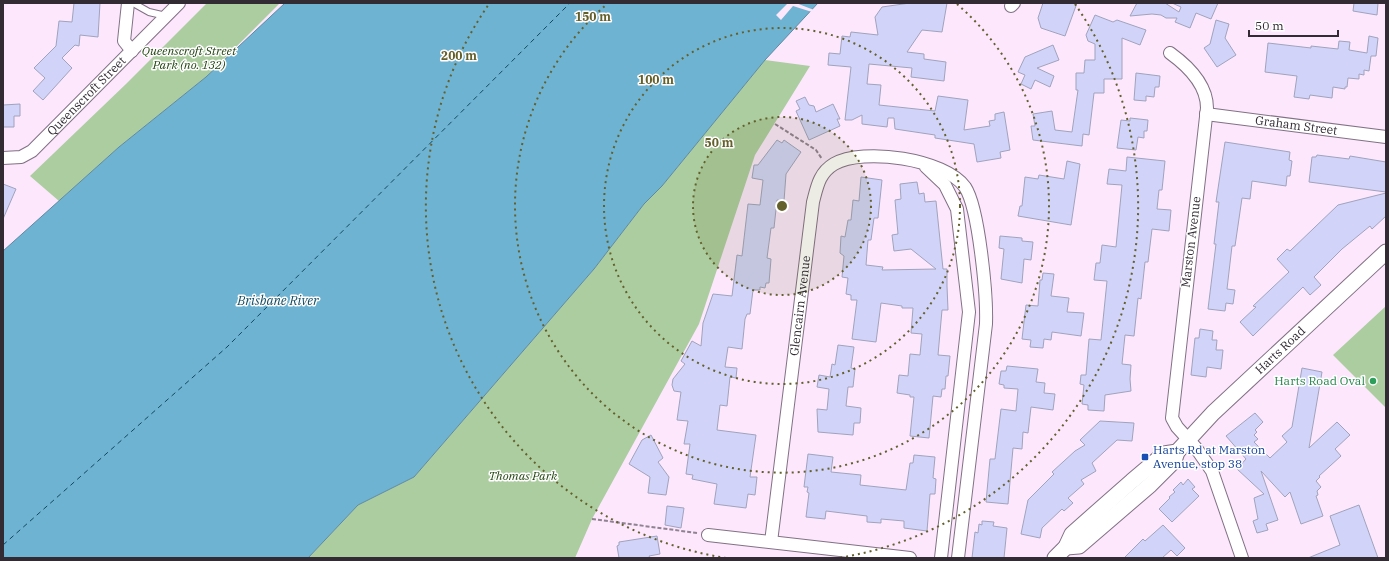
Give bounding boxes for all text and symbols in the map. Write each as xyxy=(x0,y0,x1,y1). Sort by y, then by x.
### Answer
text: 150 m xyxy=(575,9,611,24)
scale bar xyxy=(1249,12,1338,38)
text: 50 m xyxy=(1255,18,1284,33)
park label: Queenscroft Street Park (no. 132) xyxy=(142,43,237,72)
text: 200 m xyxy=(441,48,477,63)
street label: Queenscroft Street xyxy=(44,53,129,138)
text: 100 m xyxy=(638,72,674,87)
street label: Graham Street xyxy=(1254,112,1338,138)
text: 50 m xyxy=(705,135,734,150)
street label: Marston Avenue xyxy=(1177,195,1204,288)
centre of rings xyxy=(775,199,789,213)
street label: Glencairn Avenue xyxy=(786,255,813,357)
water label: Brisbane River xyxy=(236,292,319,309)
street label: Harts Road xyxy=(1252,323,1308,377)
place label: Harts Road Oval xyxy=(1274,373,1365,388)
marker: Harts Road Oval xyxy=(1368,376,1378,386)
place label: Harts Rd at Marston Avenue, stop 38 xyxy=(1153,442,1266,471)
marker: Harts Rd at Marston Avenue, stop 38 xyxy=(1140,452,1150,462)
park label: Thomas Park xyxy=(489,468,558,483)

